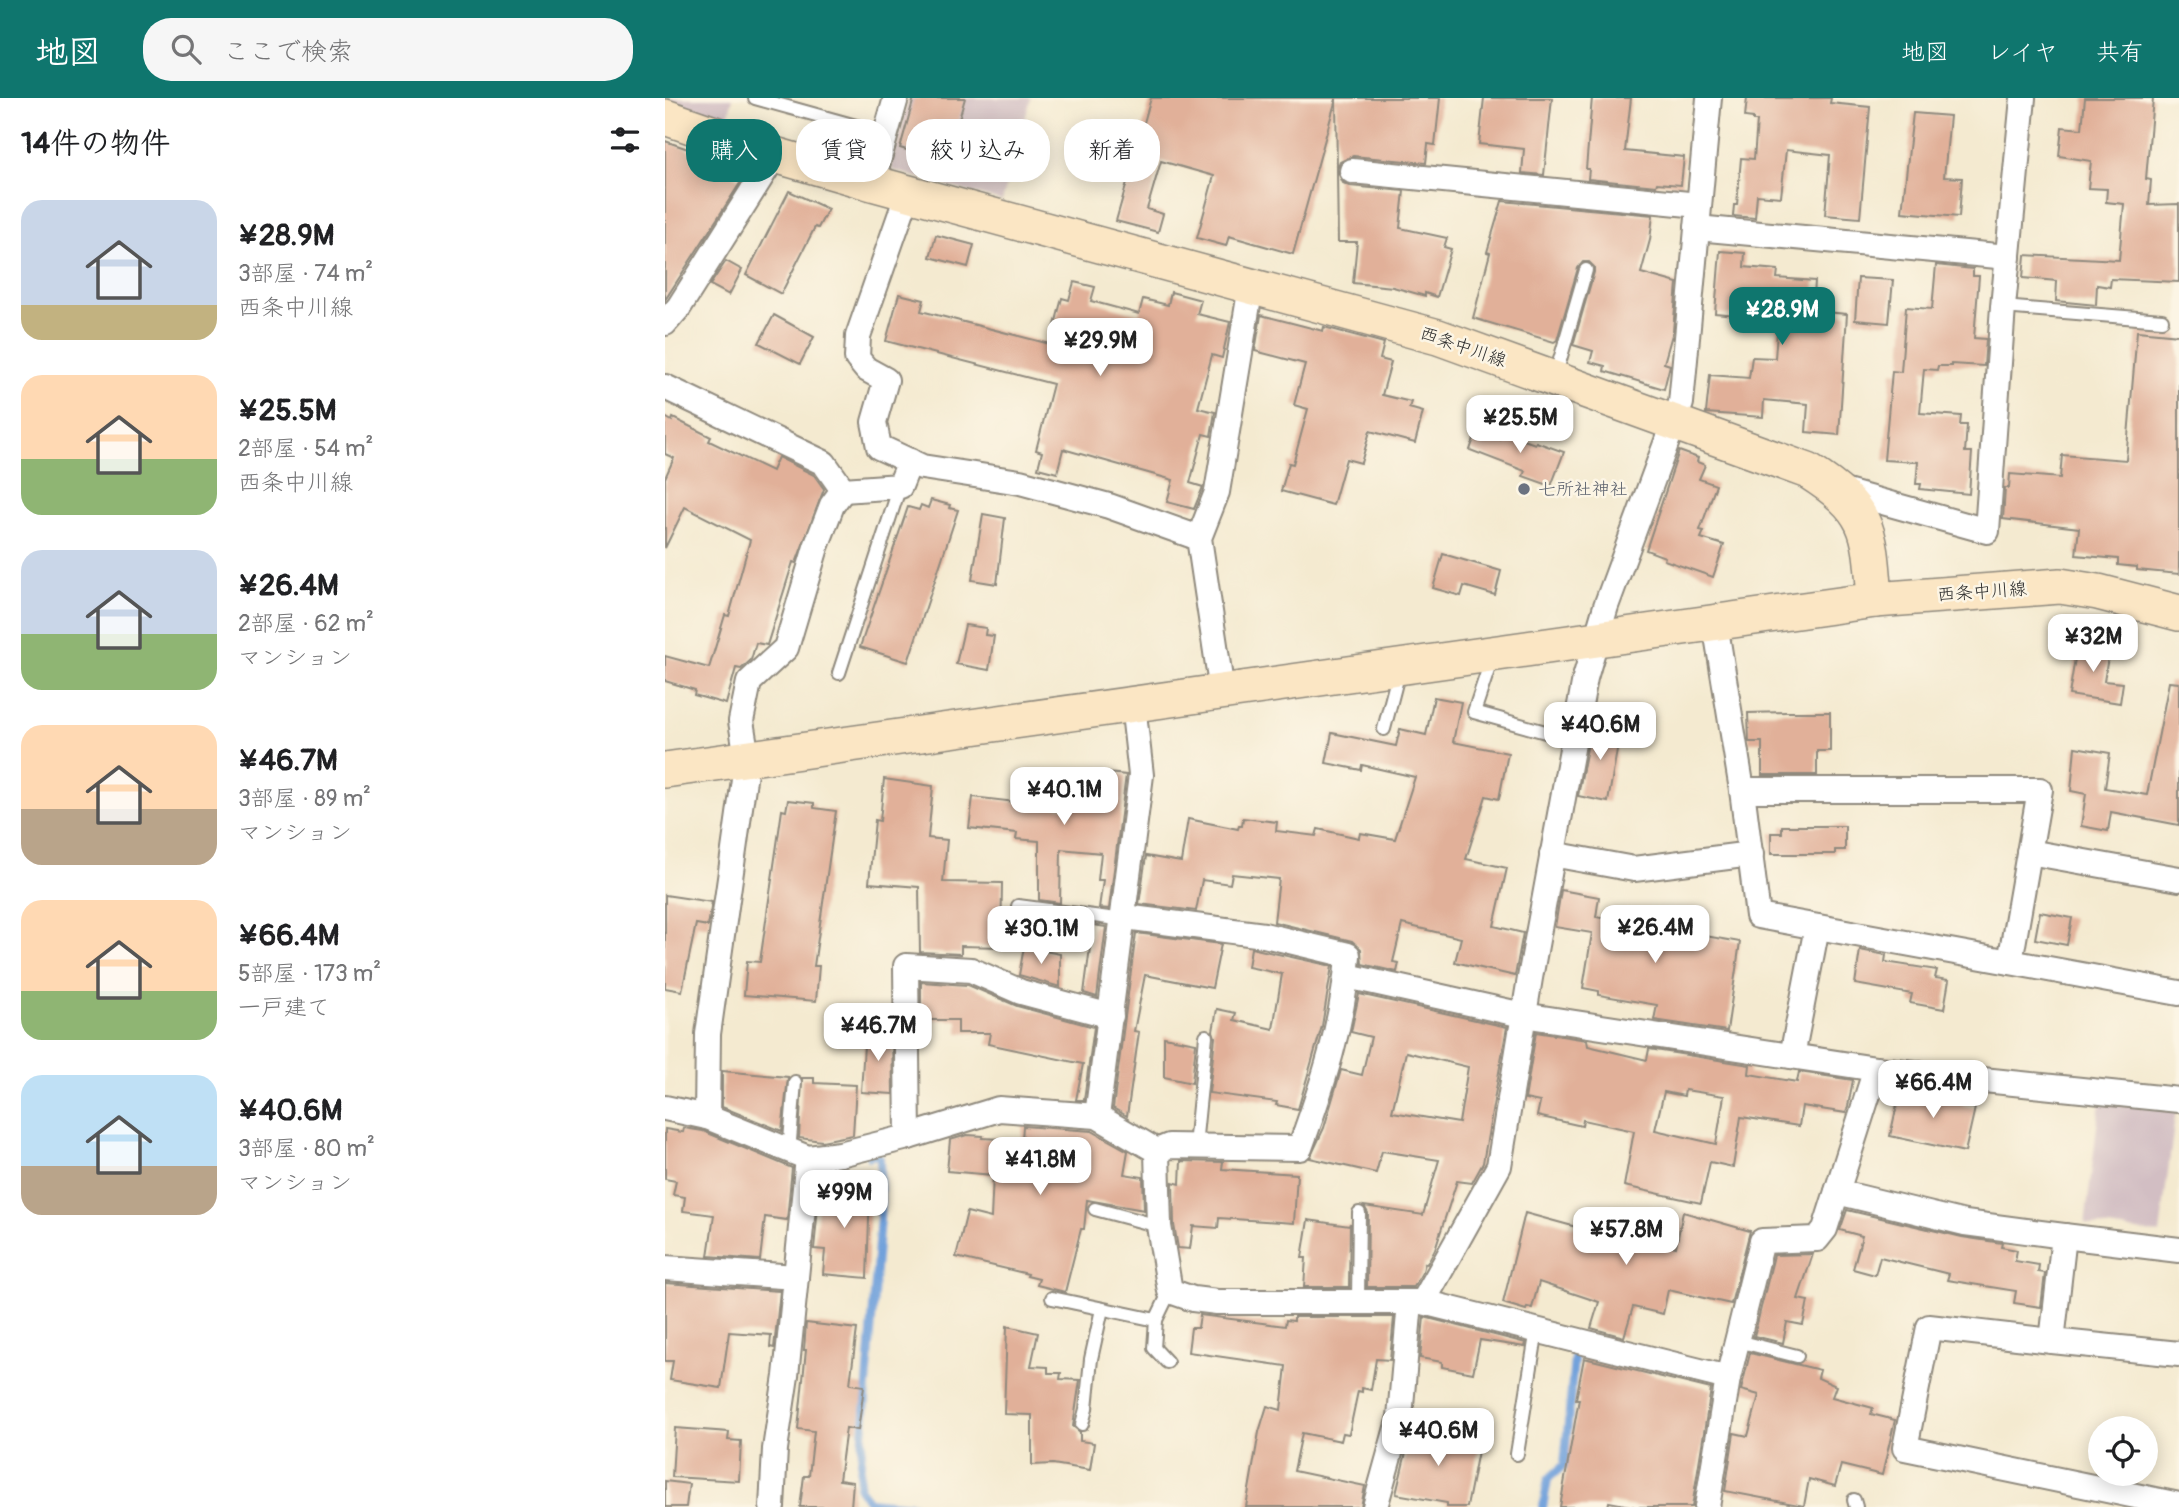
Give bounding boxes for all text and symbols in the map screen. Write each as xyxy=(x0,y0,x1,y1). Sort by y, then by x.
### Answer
search box xyxy=(143,18,633,81)
icon: search xyxy=(167,30,205,68)
text: 地図 xyxy=(35,32,101,73)
text: ここで検索 xyxy=(223,36,353,68)
text: 地図 xyxy=(1901,38,1949,67)
text: レイヤ xyxy=(1987,38,2058,67)
text: 共有 xyxy=(2096,38,2144,67)
chip: 購入 xyxy=(686,119,782,182)
chip: 賃貸 xyxy=(796,119,892,182)
chip: 絞り込み xyxy=(906,119,1050,182)
chip: 新着 xyxy=(1064,119,1160,182)
icon: filters xyxy=(606,121,644,159)
text: 14件の物件 xyxy=(21,125,170,162)
text: ¥28.9M xyxy=(238,217,334,254)
icon: home xyxy=(77,228,161,312)
text: 3部屋 · 74 m² xyxy=(238,259,373,288)
pin: ¥28.9M xyxy=(1725,288,1839,347)
text: 西条中川線 xyxy=(238,293,353,322)
text: ¥28.9M xyxy=(1745,295,1819,324)
pin: ¥29.9M xyxy=(1043,318,1157,378)
street label: 西条中川線 xyxy=(1417,321,1509,373)
text: ¥29.9M xyxy=(1063,326,1137,355)
text: ¥25.5M xyxy=(238,392,336,429)
pin: ¥25.5M xyxy=(1463,396,1577,455)
icon: home xyxy=(77,403,161,487)
text: ¥25.5M xyxy=(1482,403,1558,432)
text: 2部屋 · 54 m² xyxy=(238,434,373,463)
text: 西条中川線 xyxy=(238,468,353,497)
place label: 七所社神社 xyxy=(1538,478,1628,501)
marker: 七所社神社 xyxy=(1516,481,1532,497)
text: ¥26.4M xyxy=(238,567,339,604)
street label: 西条中川線 xyxy=(1936,577,2028,607)
icon: home xyxy=(77,578,161,662)
text: 2部屋 · 62 m² xyxy=(238,609,374,638)
pin: ¥32M xyxy=(2052,614,2134,674)
text: ¥32M xyxy=(2064,622,2122,651)
text: マンション xyxy=(238,643,352,672)
pin: ¥40.6M xyxy=(1543,702,1657,762)
text: ¥40.6M xyxy=(1560,710,1640,739)
text: ¥46.7M xyxy=(238,742,338,779)
icon: home xyxy=(77,753,161,837)
pin: ¥40.1M xyxy=(1007,768,1121,827)
text: ¥40.1M xyxy=(1026,775,1102,804)
text: 3部屋 · 89 m² xyxy=(238,784,371,813)
text: マンション xyxy=(238,818,352,847)
pin: ¥30.1M xyxy=(984,906,1098,966)
pin: ¥26.4M xyxy=(1598,906,1712,965)
text: ¥26.4M xyxy=(1616,913,1694,942)
text: ¥30.1M xyxy=(1003,914,1079,943)
text: ¥66.4M xyxy=(238,917,339,954)
icon: home xyxy=(77,928,161,1012)
text: 5部屋 · 173 m² xyxy=(238,959,381,988)
text: 一戸建て xyxy=(238,993,330,1022)
pin: ¥46.7M xyxy=(821,1004,935,1063)
text: ¥46.7M xyxy=(840,1011,916,1040)
pin: ¥66.4M xyxy=(1876,1060,1990,1120)
text: ¥66.4M xyxy=(1894,1068,1972,1097)
text: ¥40.6M xyxy=(238,1092,342,1129)
icon: home xyxy=(77,1103,161,1187)
text: 3部屋 · 80 m² xyxy=(238,1134,375,1163)
pin: ¥41.8M xyxy=(983,1138,1097,1197)
text: ¥41.8M xyxy=(1004,1145,1076,1174)
text: マンション xyxy=(238,1168,352,1197)
pin: ¥99M xyxy=(803,1170,885,1230)
text: ¥99M xyxy=(816,1178,872,1207)
pin: ¥57.8M xyxy=(1569,1208,1683,1267)
text: ¥57.8M xyxy=(1589,1215,1663,1244)
pin: ¥40.6M xyxy=(1381,1408,1495,1468)
text: ¥40.6M xyxy=(1398,1416,1478,1445)
map controls xyxy=(2088,1416,2158,1486)
button: locate xyxy=(2088,1416,2158,1486)

